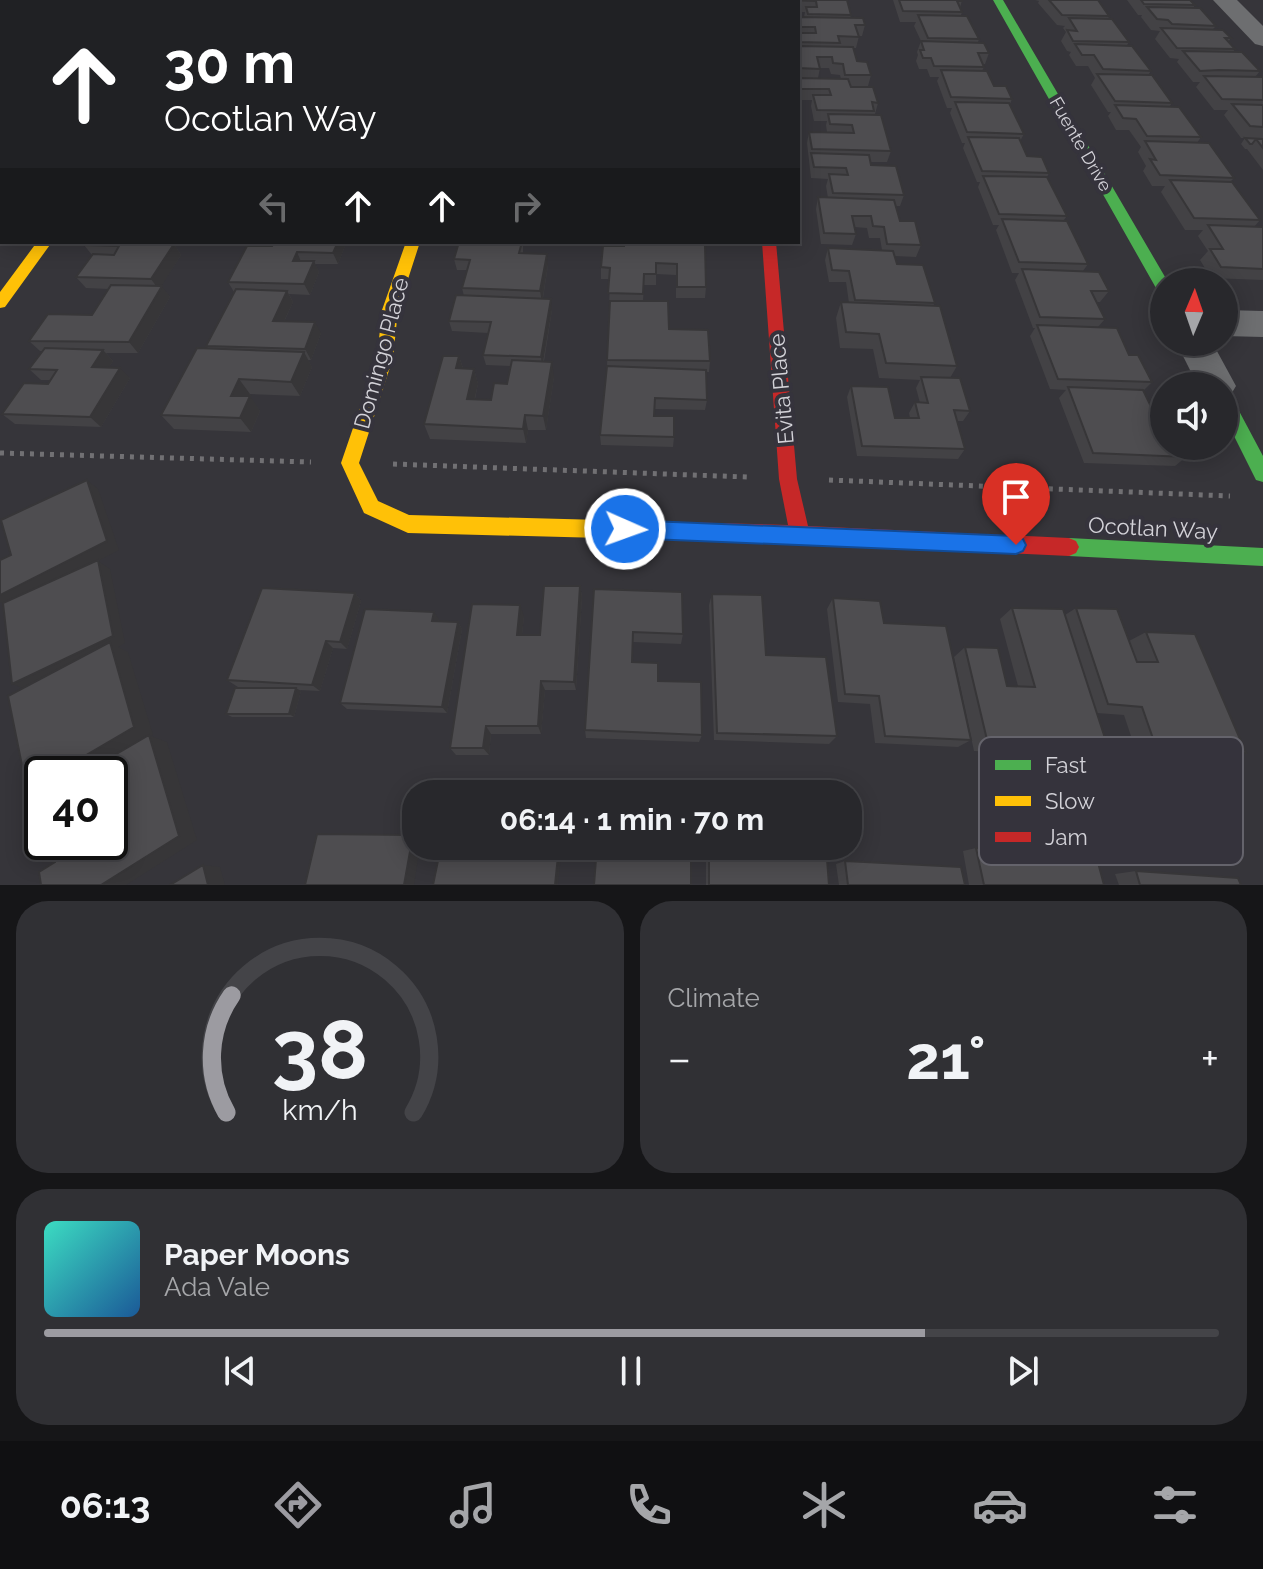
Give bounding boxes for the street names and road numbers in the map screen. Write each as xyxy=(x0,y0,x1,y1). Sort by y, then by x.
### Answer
street label: Fuente Drive xyxy=(1045,93,1117,195)
street label: Domingo Place xyxy=(348,274,414,431)
street label: Evita Place xyxy=(763,332,799,445)
street label: Ocotlan Way xyxy=(1087,512,1219,544)

